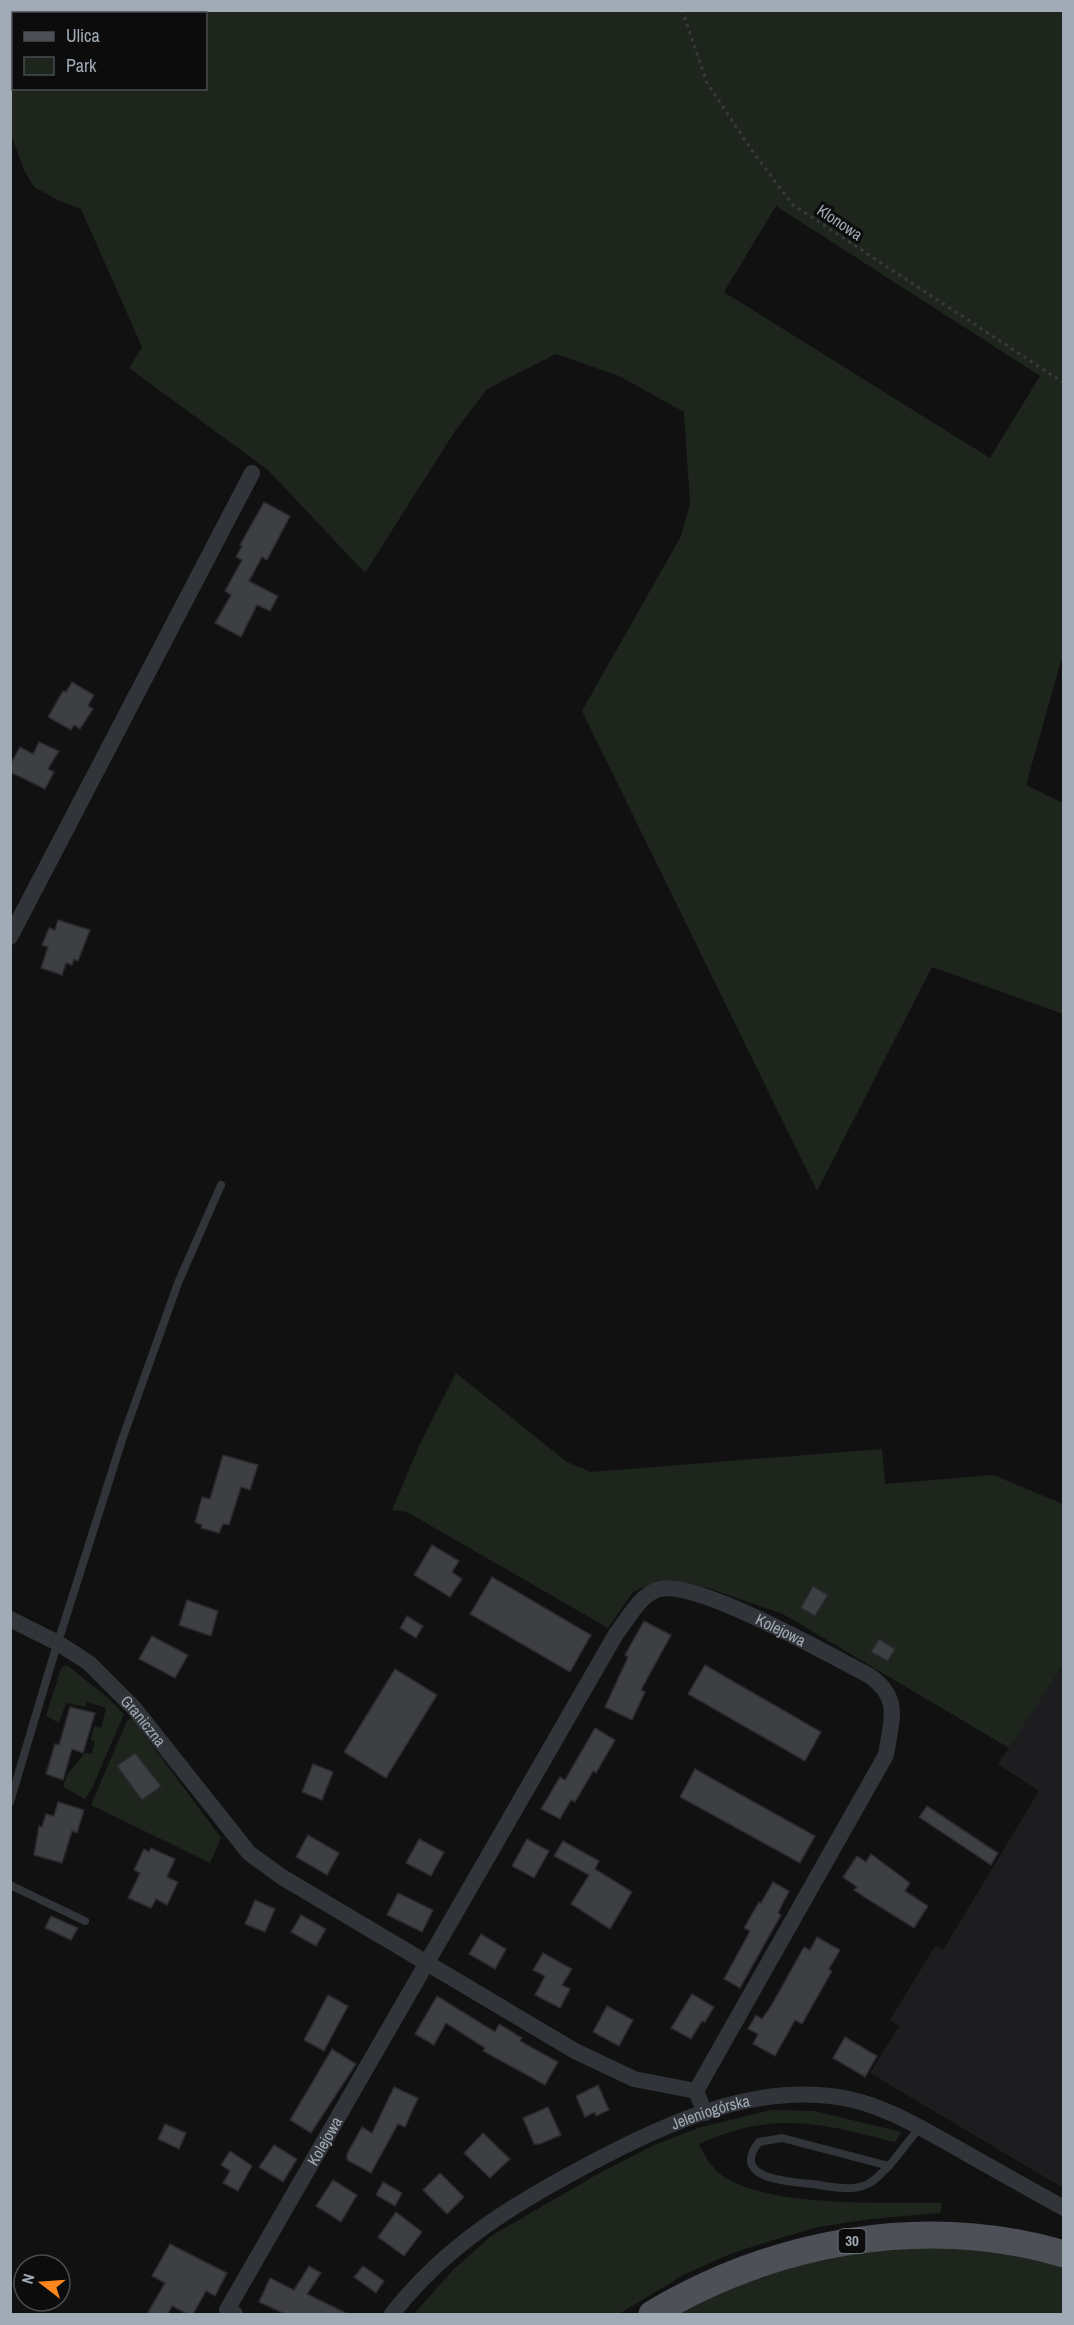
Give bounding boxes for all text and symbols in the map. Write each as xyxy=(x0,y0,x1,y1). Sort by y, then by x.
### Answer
legend xyxy=(12,12,207,90)
text: Ulica xyxy=(66,23,100,48)
text: Park xyxy=(66,53,97,78)
street label: Klonowa xyxy=(813,199,868,246)
street label: Kolejowa xyxy=(752,1608,810,1652)
street label: Graniczna xyxy=(116,1690,172,1751)
street label: Jeleniogórska xyxy=(667,2089,752,2135)
street label: Kolejowa xyxy=(301,2112,347,2170)
road number: 30 xyxy=(838,2229,866,2253)
north arrow xyxy=(12,2253,72,2313)
text: N xyxy=(16,2271,40,2286)

